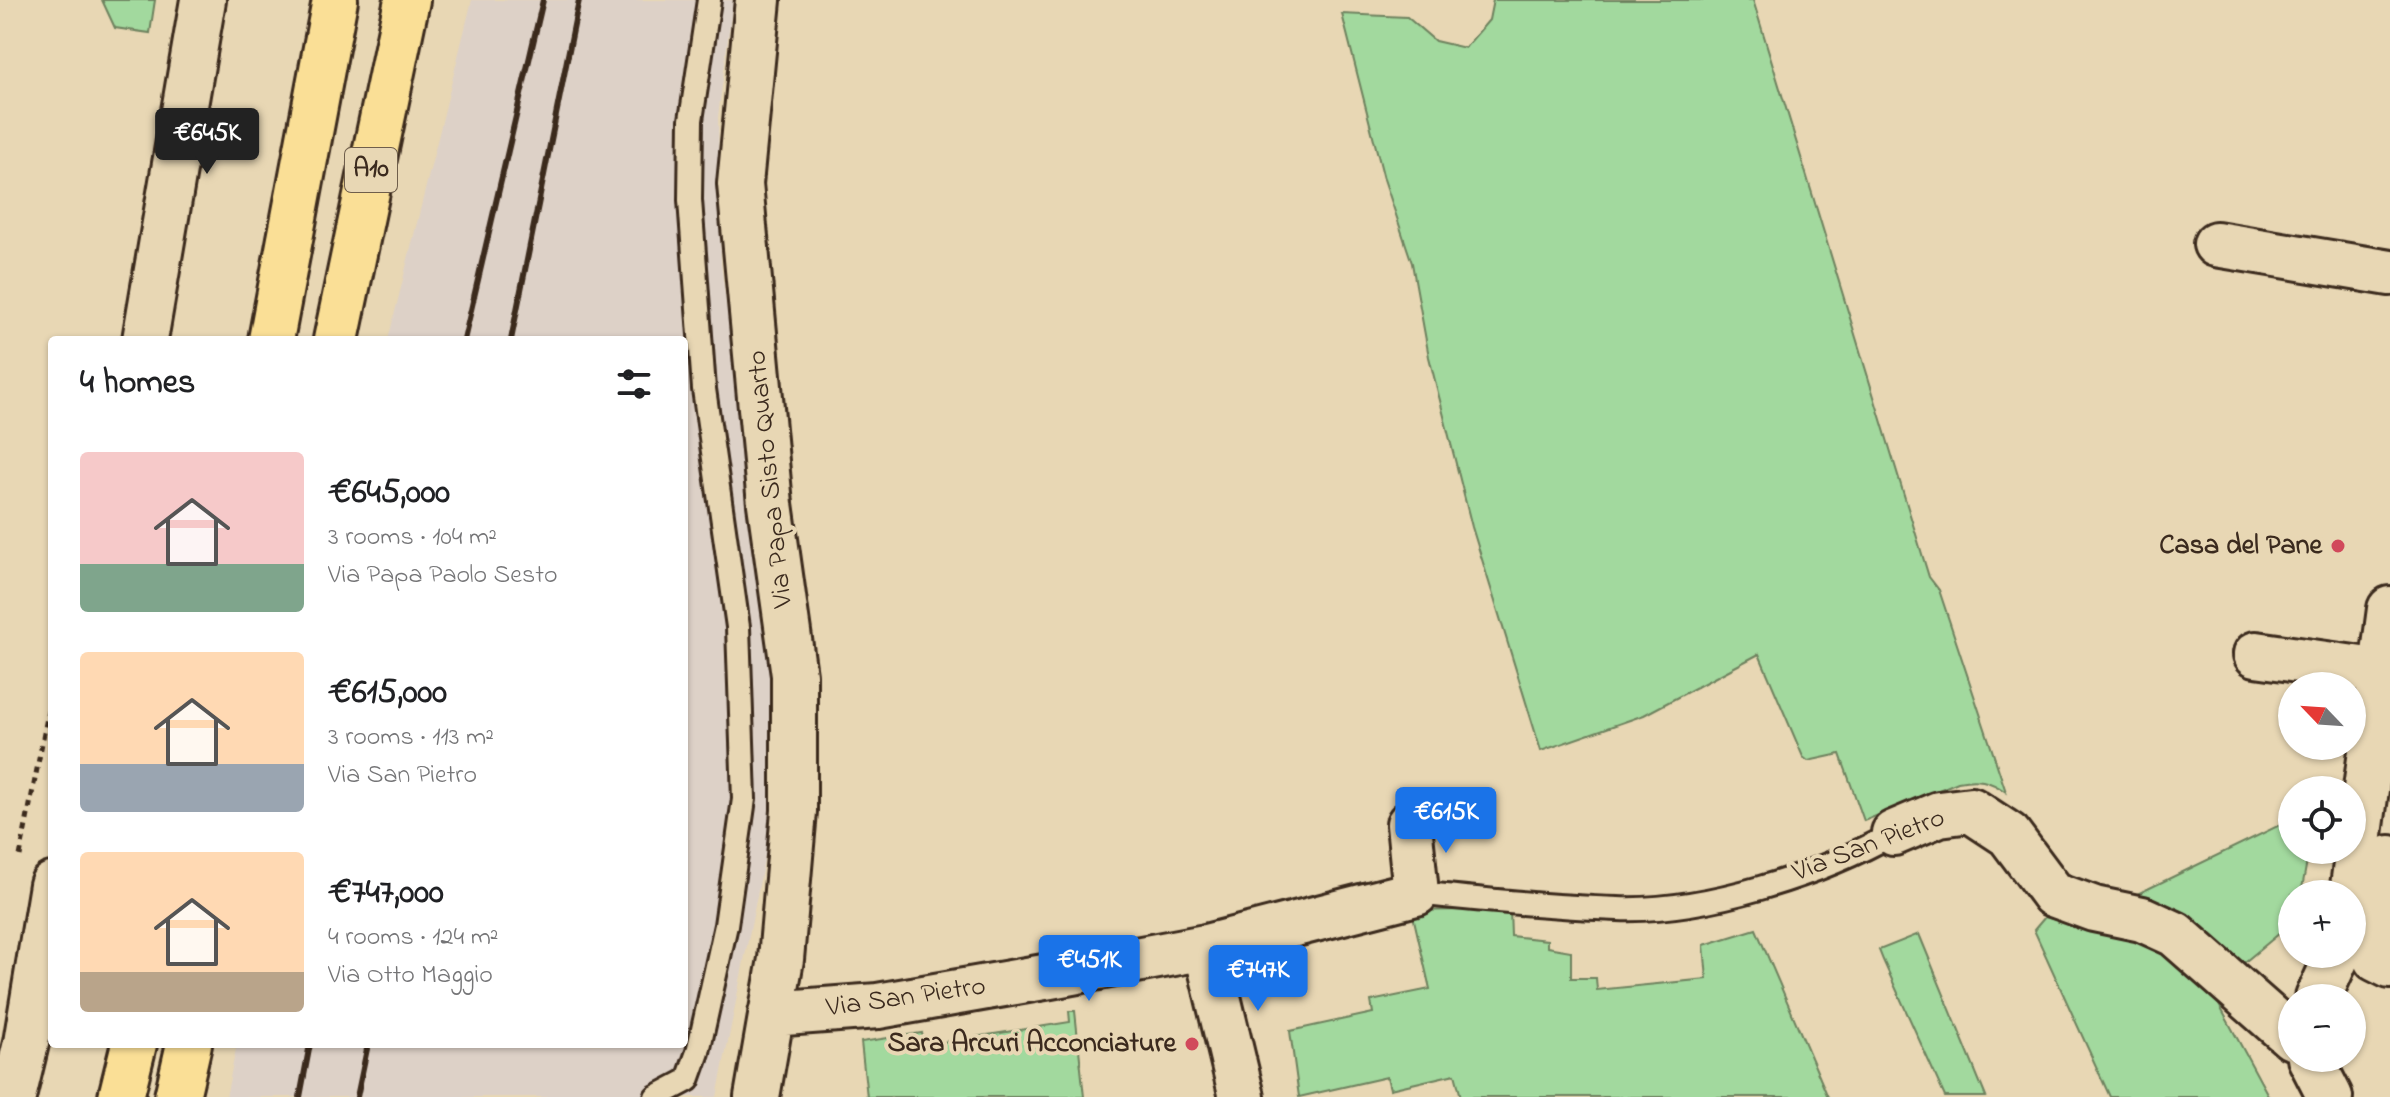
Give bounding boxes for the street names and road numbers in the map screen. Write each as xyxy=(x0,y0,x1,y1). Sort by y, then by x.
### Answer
road number: A10 xyxy=(345,148,397,192)
street label: Via Papa Sisto Quarto xyxy=(737,348,805,611)
street label: Via San Pietro xyxy=(1786,798,1951,894)
street label: Via San Pietro xyxy=(823,967,988,1030)

